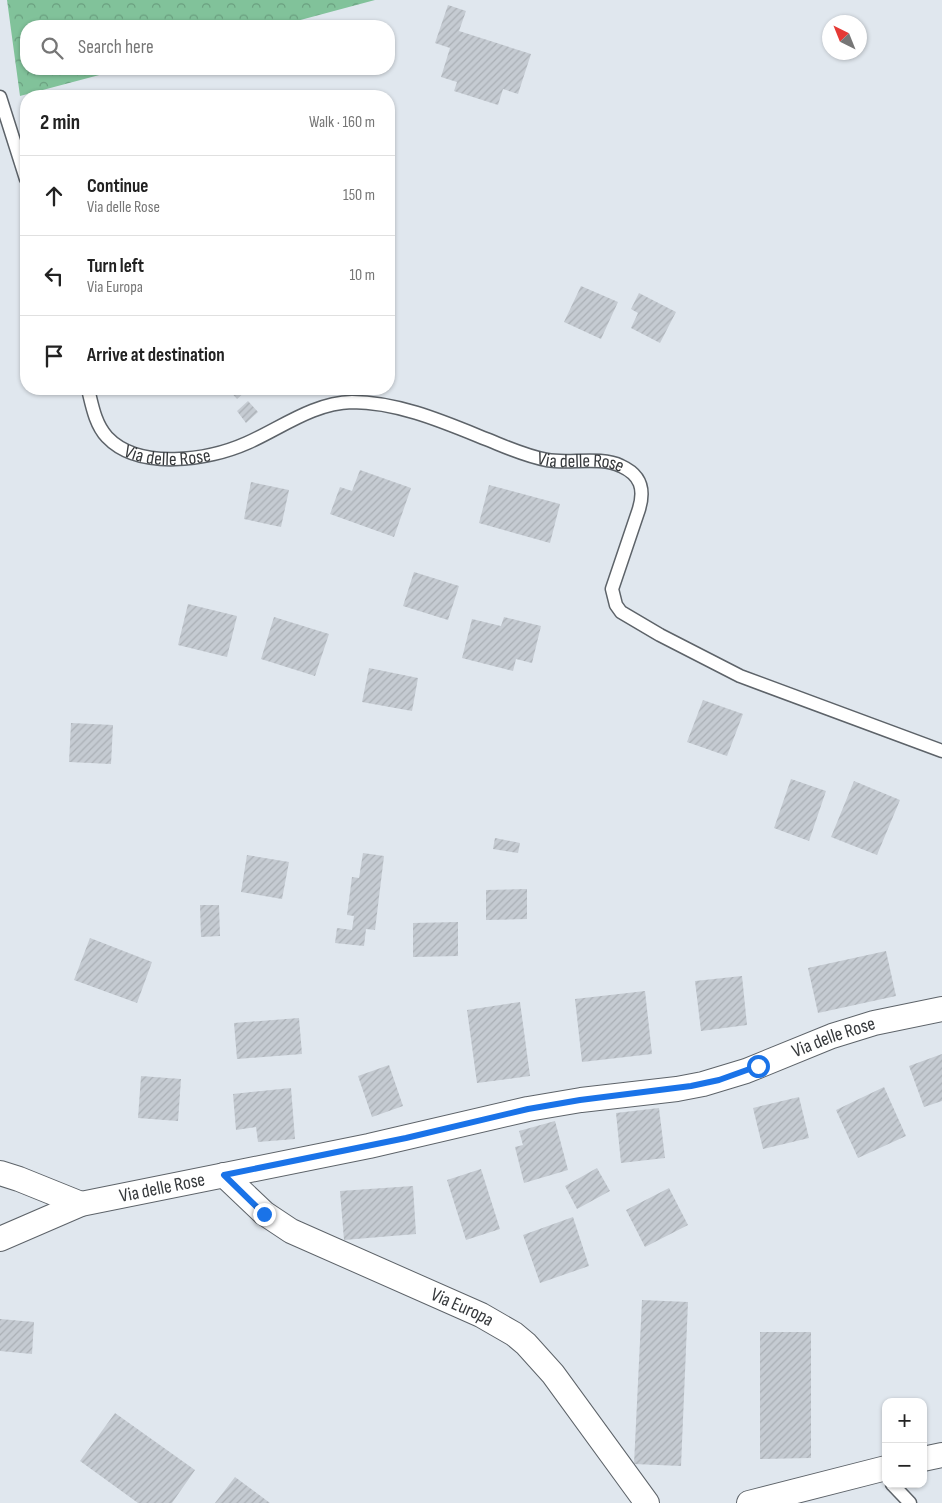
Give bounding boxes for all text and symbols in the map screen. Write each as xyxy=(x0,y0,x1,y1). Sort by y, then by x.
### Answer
north arrow xyxy=(822,15,867,60)
search box xyxy=(20,20,395,75)
icon: search xyxy=(38,34,66,62)
text: Search here xyxy=(78,36,154,59)
text: 2 min xyxy=(40,110,80,135)
text: Walk · 160 m xyxy=(309,113,375,132)
text: Continue xyxy=(87,175,148,198)
icon: ahead xyxy=(40,182,68,210)
text: 150 m xyxy=(343,186,375,205)
text: Via delle Rose xyxy=(87,198,160,217)
text: Turn left xyxy=(87,255,144,278)
icon: left xyxy=(40,262,68,290)
text: 10 m xyxy=(349,266,375,285)
text: Via Europa xyxy=(87,278,143,297)
icon: arrive xyxy=(40,342,68,370)
text: Arrive at destination xyxy=(87,344,225,367)
street label: Via delle Rose xyxy=(121,440,213,471)
street label: Via delle Rose xyxy=(535,447,628,477)
street label: Via delle Rose xyxy=(789,1012,878,1063)
route start xyxy=(747,1055,770,1078)
street label: Via delle Rose xyxy=(117,1168,207,1207)
route end xyxy=(253,1203,276,1226)
street label: Via Europa xyxy=(427,1283,498,1331)
map controls xyxy=(882,1398,927,1488)
button: + xyxy=(882,1398,927,1443)
button: − xyxy=(882,1443,927,1488)

